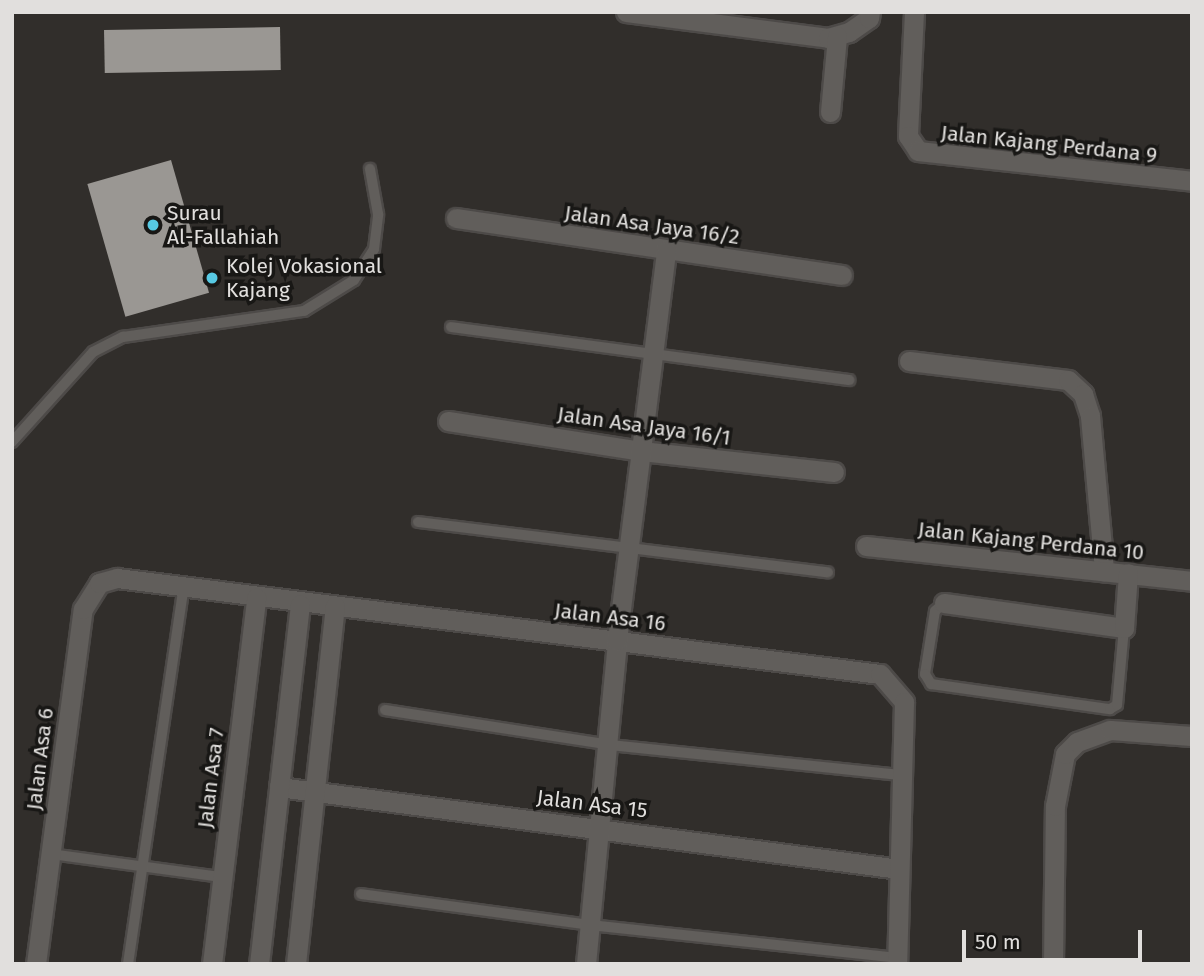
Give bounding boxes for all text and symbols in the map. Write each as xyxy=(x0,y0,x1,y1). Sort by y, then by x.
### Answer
street label: Jalan Kajang Perdana 9 xyxy=(940,120,1158,168)
place label: Surau Al-Fallahiah xyxy=(167,200,279,250)
street label: Jalan Asa Jaya 16/2 xyxy=(563,200,741,250)
marker: Surau Al-Fallahiah xyxy=(145,217,161,233)
place label: Kolej Vokasional Kajang xyxy=(226,253,382,303)
marker: Kolej Vokasional Kajang xyxy=(204,270,220,286)
street label: Jalan Asa Jaya 16/1 xyxy=(556,401,732,451)
street label: Jalan Kajang Perdana 10 xyxy=(917,517,1145,565)
street label: Jalan Asa 16 xyxy=(553,598,667,636)
street label: Jalan Asa 6 xyxy=(21,706,59,812)
street label: Jalan Asa 7 xyxy=(192,726,230,830)
street label: Jalan Asa 15 xyxy=(535,785,649,823)
scale bar xyxy=(966,916,1146,960)
text: 50 m xyxy=(975,929,1021,955)

